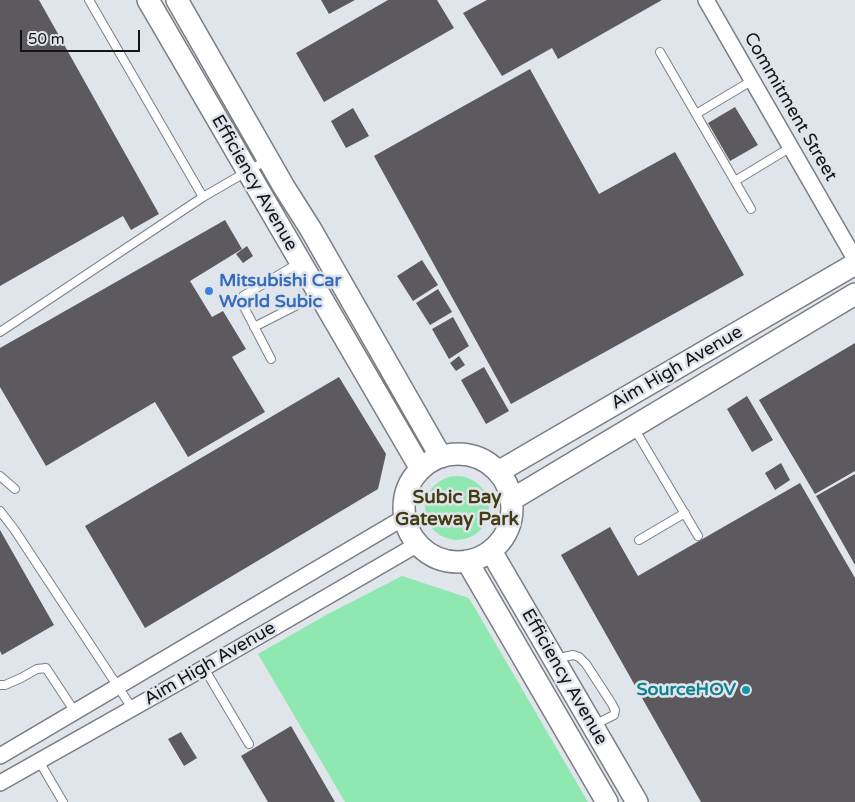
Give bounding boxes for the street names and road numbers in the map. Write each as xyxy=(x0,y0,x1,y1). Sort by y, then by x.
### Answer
street label: Commitment Street xyxy=(739,29,841,185)
street label: Efficiency Avenue xyxy=(206,111,302,255)
street label: Aim High Avenue xyxy=(607,322,747,414)
street label: Efficiency Avenue xyxy=(516,605,612,749)
street label: Aim High Avenue xyxy=(140,618,280,710)

